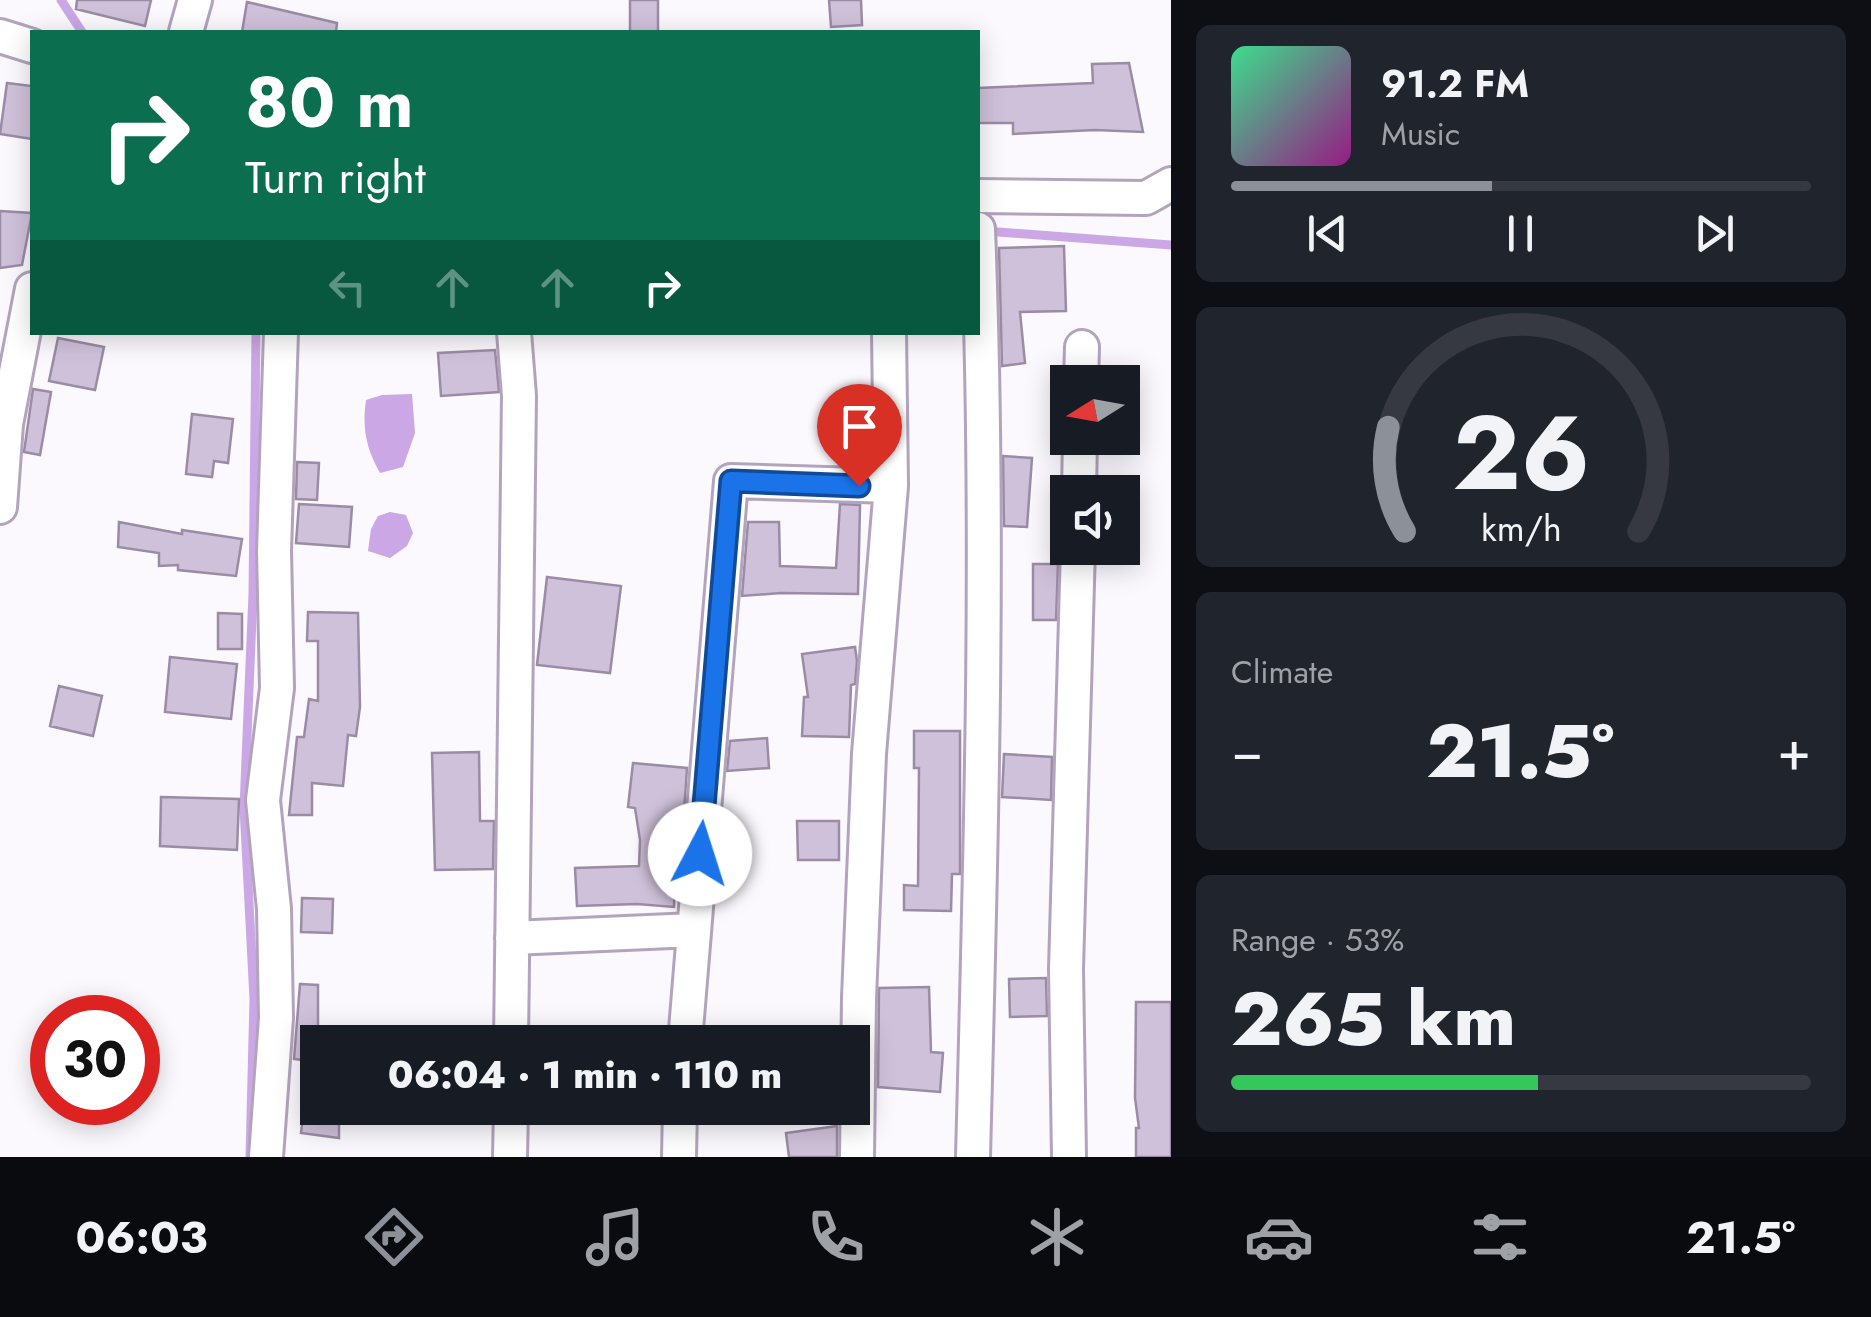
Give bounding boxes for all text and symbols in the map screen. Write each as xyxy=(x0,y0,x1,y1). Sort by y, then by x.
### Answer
text: 80 m xyxy=(245,52,414,153)
text: 91.2 FM xyxy=(1381,56,1529,111)
icon: right xyxy=(80,70,210,200)
text: Music xyxy=(1381,111,1460,157)
text: Turn right xyxy=(245,145,426,210)
icon: previous xyxy=(1300,206,1355,261)
icon: pause xyxy=(1493,206,1548,261)
icon: next xyxy=(1687,206,1742,261)
icon: left xyxy=(320,260,375,315)
icon: ahead xyxy=(425,260,480,315)
icon: ahead xyxy=(530,260,585,315)
icon: right xyxy=(635,260,690,315)
north arrow xyxy=(1050,365,1140,455)
map controls xyxy=(1050,365,1140,565)
text: 26 xyxy=(1452,378,1590,528)
pin xyxy=(817,384,902,487)
icon: arrive xyxy=(832,399,887,454)
button: sound xyxy=(1050,475,1140,565)
text: km/h xyxy=(1481,503,1561,554)
text: Climate xyxy=(1231,649,1333,695)
text: 21.5° xyxy=(1426,697,1614,805)
text: − xyxy=(1231,711,1263,791)
text: + xyxy=(1777,711,1811,791)
position arrow xyxy=(648,802,752,906)
text: Range · 53% xyxy=(1231,917,1404,963)
text: 265 km xyxy=(1231,965,1516,1073)
speed limit sign: 30 xyxy=(30,995,160,1125)
text: 06:04 · 1 min · 110 m xyxy=(388,1047,782,1102)
icon: directions xyxy=(359,1202,429,1272)
icon: music xyxy=(580,1202,650,1272)
icon: phone xyxy=(801,1202,871,1272)
icon: climate xyxy=(1022,1202,1092,1272)
icon: car xyxy=(1244,1202,1314,1272)
icon: filters xyxy=(1465,1202,1535,1272)
text: 06:03 xyxy=(76,1205,208,1270)
text: 21.5° xyxy=(1686,1205,1795,1270)

